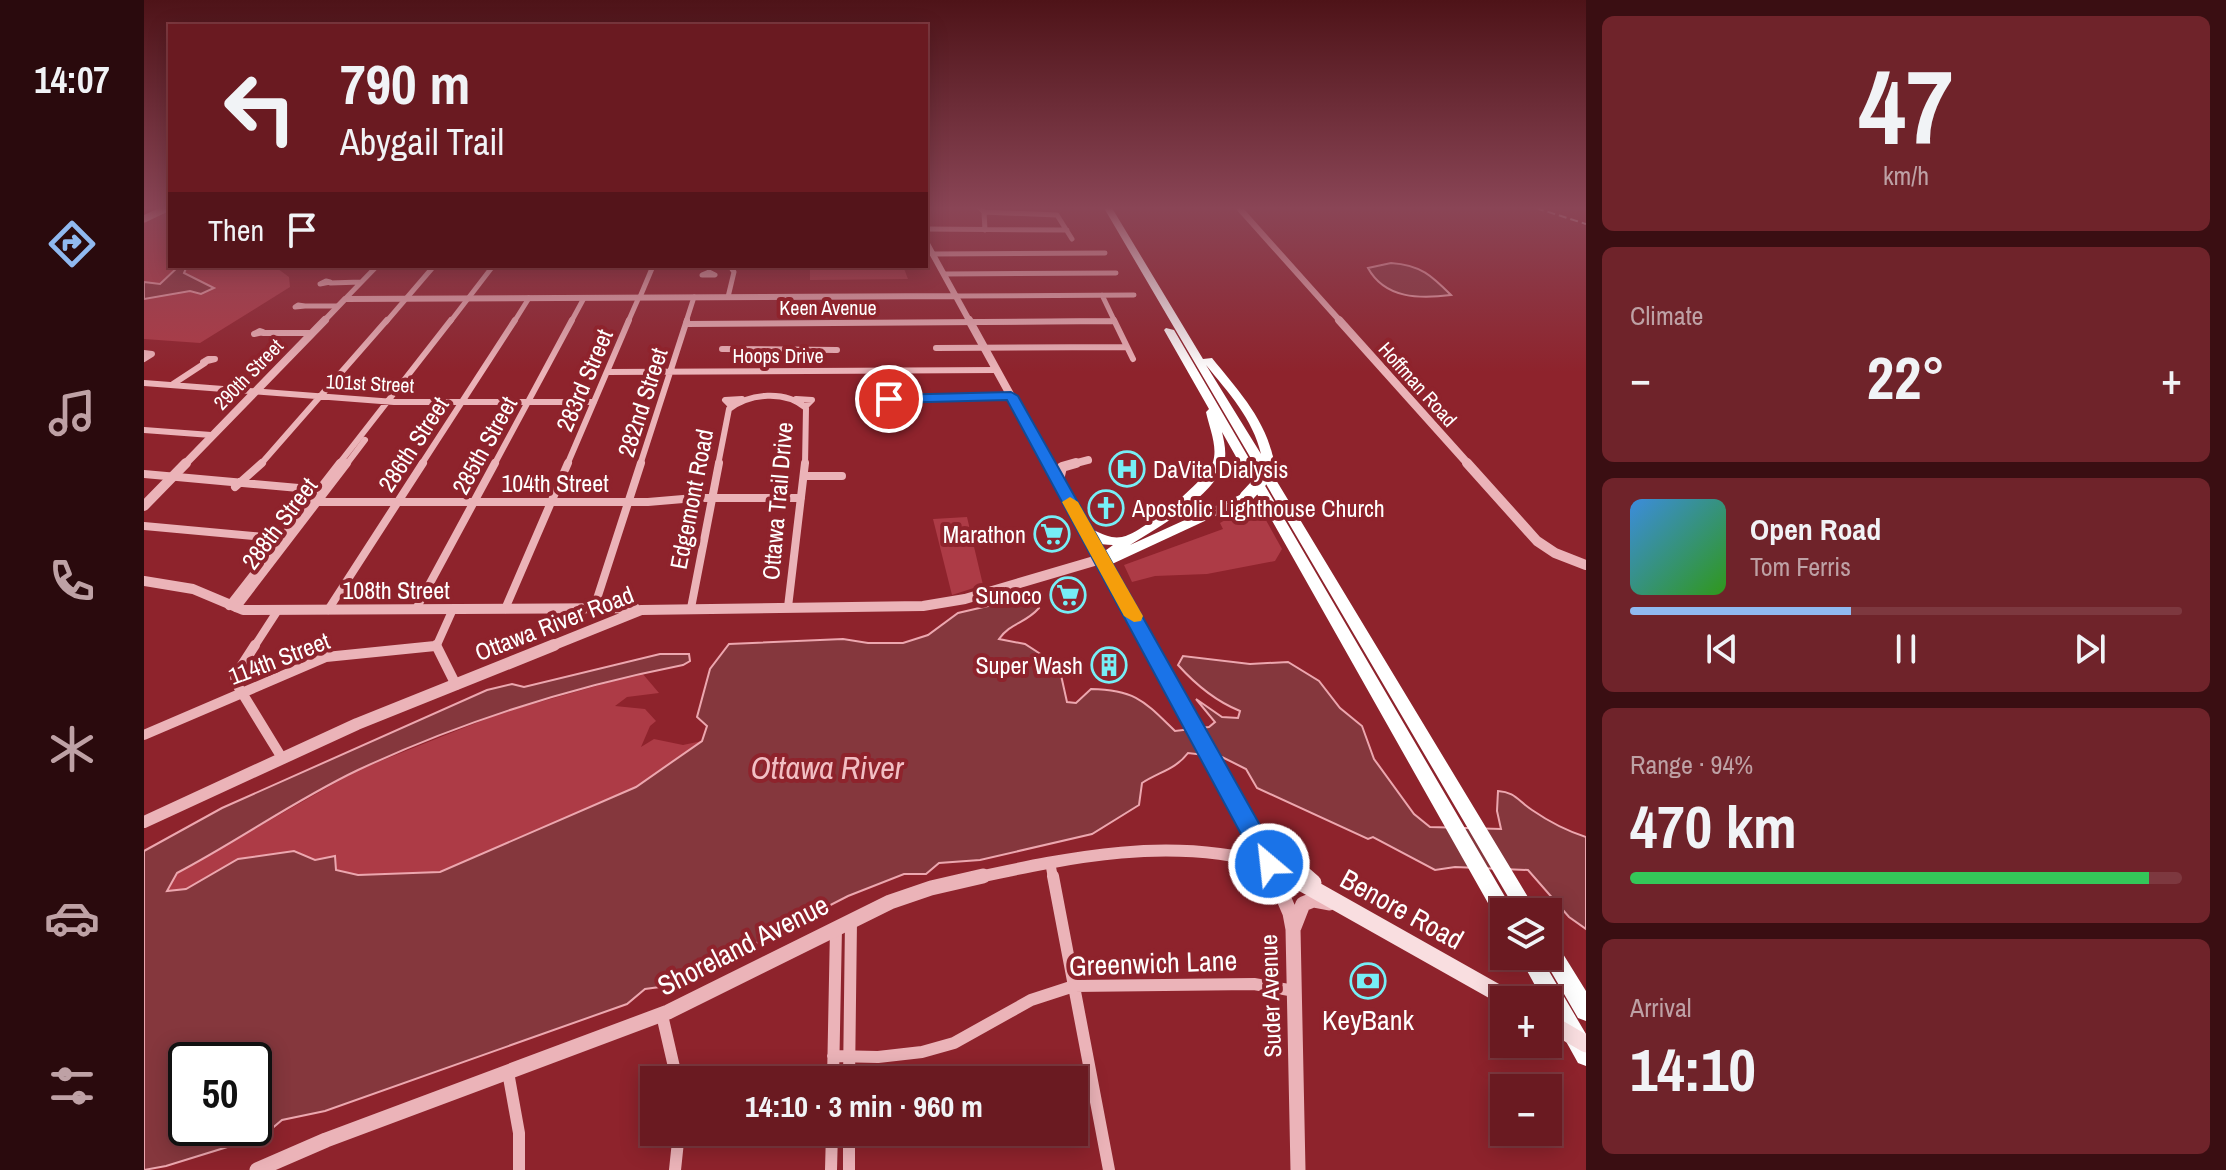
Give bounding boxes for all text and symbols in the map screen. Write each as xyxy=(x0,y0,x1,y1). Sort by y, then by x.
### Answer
text: 47 xyxy=(1859,36,1953,176)
text: 790 m xyxy=(340,46,470,121)
text: 14:07 xyxy=(34,56,110,104)
icon: left xyxy=(208,56,312,160)
text: Abygail Trail xyxy=(340,118,504,166)
text: km/h xyxy=(1883,158,1929,193)
icon: arrive xyxy=(280,208,324,252)
text: Then xyxy=(208,210,264,250)
icon: directions xyxy=(44,216,100,272)
street label: Keen Avenue xyxy=(779,294,877,321)
text: Climate xyxy=(1630,298,1703,333)
street label: 283rd Street xyxy=(548,323,620,436)
street label: 290th Street xyxy=(207,332,289,416)
street label: Hoffman Road xyxy=(1373,336,1463,432)
text: 22° xyxy=(1867,337,1945,418)
street label: Hoops Drive xyxy=(732,342,824,369)
street label: 282nd Street xyxy=(609,343,675,461)
text: − xyxy=(1630,348,1651,408)
text: + xyxy=(2161,348,2182,408)
pin xyxy=(855,365,923,433)
street label: 101st Street xyxy=(325,367,415,399)
icon: arrive xyxy=(867,377,911,421)
icon: music xyxy=(44,385,100,441)
street label: 286th Street xyxy=(370,390,456,498)
street label: 285th Street xyxy=(444,390,524,500)
street label: Ottawa Trail Drive xyxy=(754,421,800,581)
street label: Edgemont Road xyxy=(662,426,720,572)
hospital icon: DaVita Dialysis xyxy=(1108,450,1146,488)
place label: DaVita Dialysis xyxy=(1153,453,1288,485)
street label: 104th Street xyxy=(501,467,609,499)
street label: 288th Street xyxy=(234,470,324,575)
church icon: Apostolic Lighthouse Church xyxy=(1087,489,1125,527)
place label: Apostolic Lighthouse Church xyxy=(1131,492,1385,524)
text: Open Road xyxy=(1750,509,1881,549)
supermarket icon: Marathon xyxy=(1033,515,1071,553)
place label: Marathon xyxy=(943,518,1026,550)
text: Tom Ferris xyxy=(1750,549,1851,584)
icon: phone xyxy=(44,553,100,609)
street label: 108th Street xyxy=(342,574,450,606)
supermarket icon: Sunoco xyxy=(1049,576,1087,614)
street label: Ottawa River Road xyxy=(470,578,638,668)
place label: Sunoco xyxy=(975,579,1042,611)
street label: 114th Street xyxy=(224,624,335,692)
icon: previous xyxy=(1700,627,1744,671)
icon: pause xyxy=(1884,627,1928,671)
icon: next xyxy=(2068,627,2112,671)
building icon: Super Wash xyxy=(1090,646,1128,684)
place label: Super Wash xyxy=(975,649,1083,681)
icon: climate xyxy=(44,721,100,777)
water label: Ottawa River xyxy=(750,746,905,789)
text: Range · 94% xyxy=(1630,747,1753,782)
text: 470 km xyxy=(1630,786,1797,867)
position arrow xyxy=(1227,822,1311,906)
street label: Benore Road xyxy=(1334,860,1470,958)
street label: Shoreland Avenue xyxy=(651,886,835,1004)
icon: car xyxy=(44,890,100,946)
map controls xyxy=(1490,898,1562,1146)
button: layers xyxy=(1490,898,1562,970)
street label: Suder Avenue xyxy=(1252,934,1288,1058)
street label: Greenwich Lane xyxy=(1068,941,1238,985)
bank icon: KeyBank xyxy=(1349,962,1387,1000)
button: + xyxy=(1490,986,1562,1058)
text: Arrival xyxy=(1630,990,1692,1025)
place label: KeyBank xyxy=(1322,1001,1414,1039)
text: 14:10 xyxy=(1630,1029,1756,1110)
speed limit sign: 50 xyxy=(168,1042,272,1146)
icon: filters xyxy=(44,1058,100,1114)
button: − xyxy=(1490,1074,1562,1146)
text: 14:10 · 3 min · 960 m xyxy=(745,1086,983,1126)

